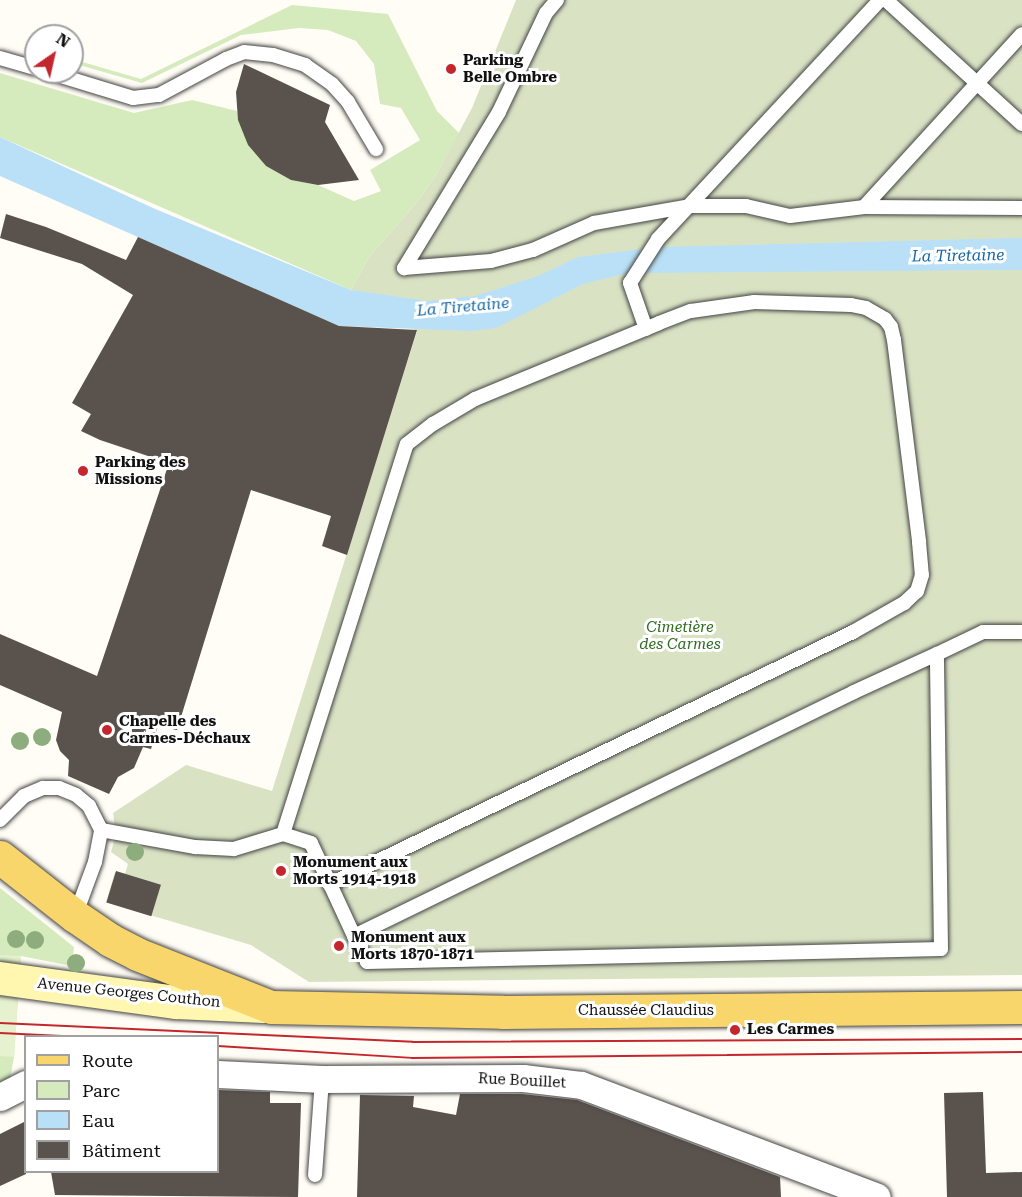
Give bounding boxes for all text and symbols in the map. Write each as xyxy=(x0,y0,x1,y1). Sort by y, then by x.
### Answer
north arrow xyxy=(24,24,84,84)
text: N xyxy=(53,29,74,52)
place label: Parking Belle Ombre xyxy=(463,51,557,86)
marker: Parking Belle Ombre xyxy=(444,62,458,76)
water label: La Tiretaine xyxy=(912,246,1004,266)
water label: La Tiretaine xyxy=(416,293,510,321)
place label: Parking des Missions xyxy=(95,453,186,488)
marker: Parking des Missions xyxy=(76,464,90,478)
park label: Cimetière des Carmes xyxy=(639,618,721,653)
place label: Chapelle des Carmes-Déchaux xyxy=(119,712,250,747)
marker: Chapelle des Carmes-Déchaux xyxy=(100,723,114,737)
place label: Monument aux Morts 1914-1918 xyxy=(293,853,416,888)
marker: Monument aux Morts 1914-1918 xyxy=(274,864,288,878)
place label: Monument aux Morts 1870-1871 xyxy=(351,928,474,963)
marker: Monument aux Morts 1870-1871 xyxy=(332,939,346,953)
street label: Avenue Georges Couthon xyxy=(37,974,221,1012)
street label: Chaussée Claudius xyxy=(578,1002,714,1020)
place label: Les Carmes xyxy=(747,1021,834,1039)
marker: Les Carmes xyxy=(728,1023,742,1037)
legend xyxy=(24,1035,219,1173)
text: Route xyxy=(82,1050,133,1071)
street label: Rue Bouillet xyxy=(478,1070,566,1092)
text: Parc xyxy=(82,1080,120,1101)
text: Eau xyxy=(82,1110,115,1131)
text: Bâtiment xyxy=(82,1140,161,1161)

